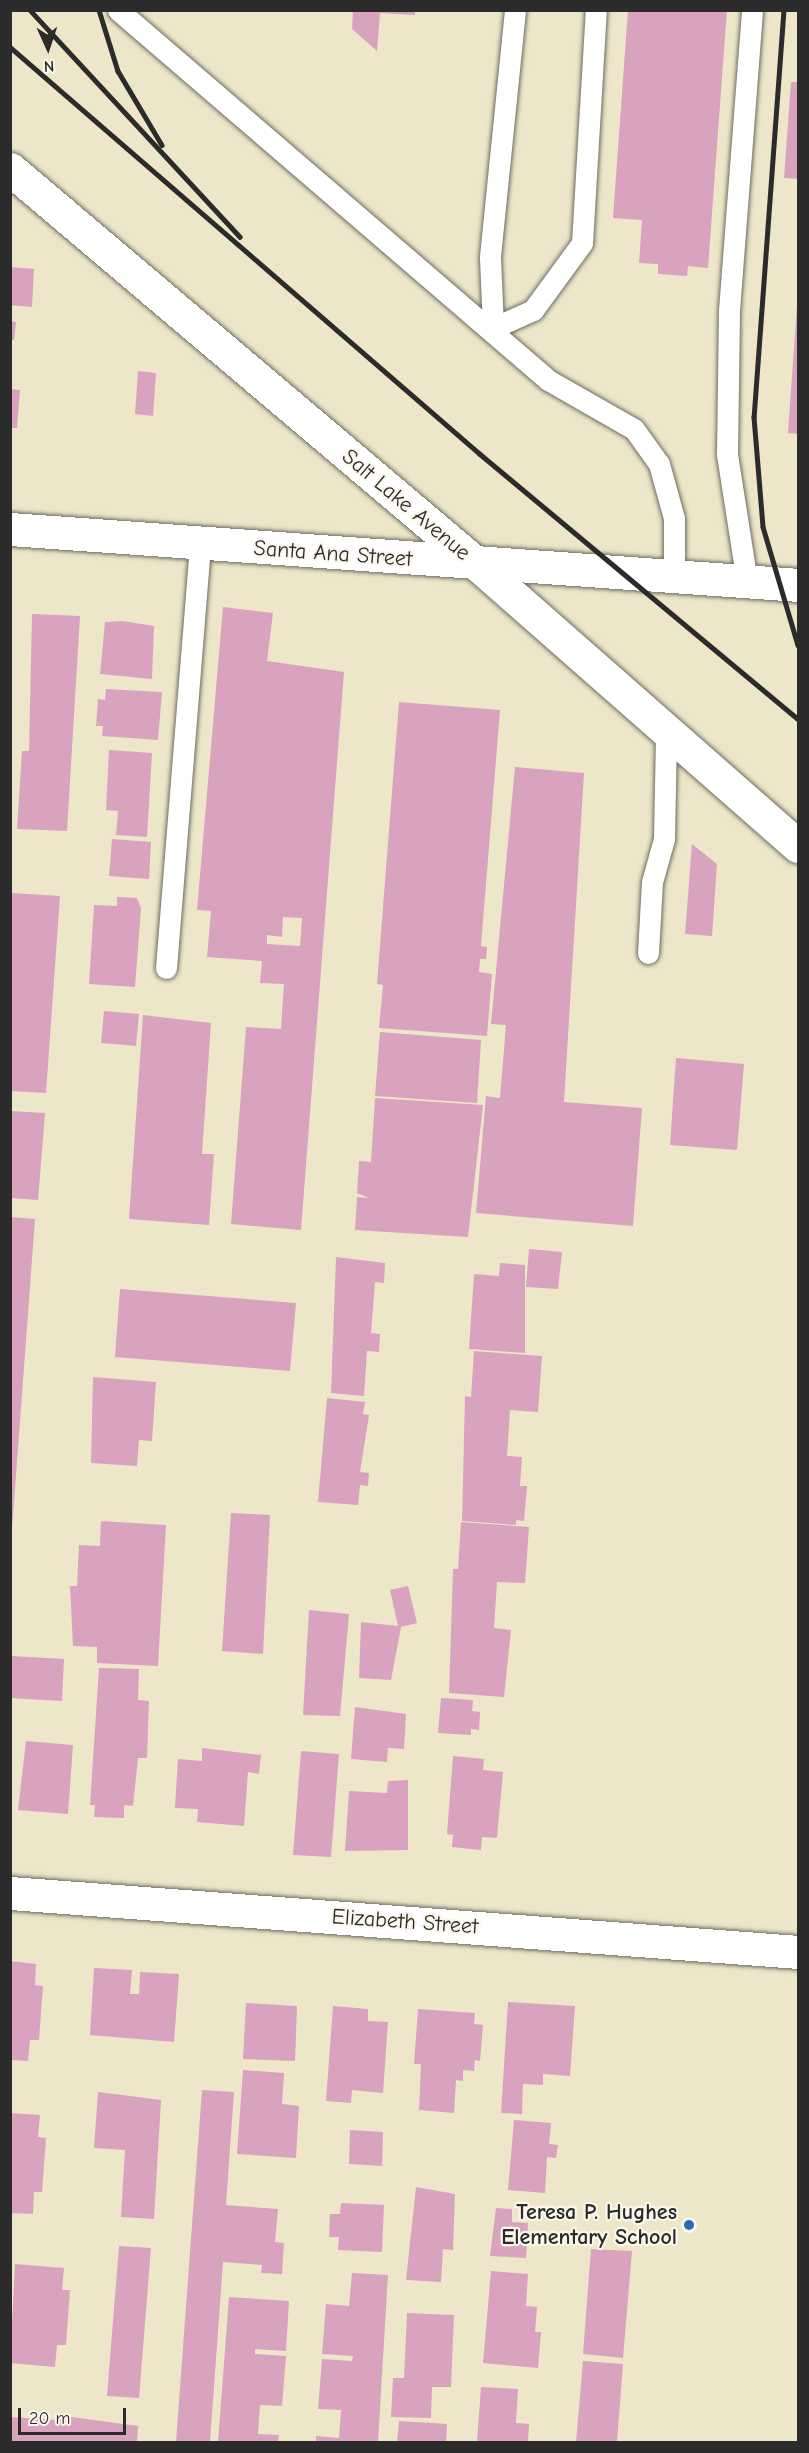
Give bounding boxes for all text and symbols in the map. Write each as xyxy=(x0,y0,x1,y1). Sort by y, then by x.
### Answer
north arrow xyxy=(18,18,78,78)
text: N xyxy=(43,57,55,75)
street label: Salt Lake Avenue xyxy=(336,444,476,566)
street label: Santa Ana Street xyxy=(253,535,413,573)
street label: Elizabeth Street xyxy=(331,1904,479,1940)
place label: Teresa P. Hughes Elementary School xyxy=(501,2199,677,2250)
marker: Teresa P. Hughes Elementary School xyxy=(682,2218,696,2232)
scale bar xyxy=(21,2396,129,2434)
text: 20 m xyxy=(29,2408,70,2429)

